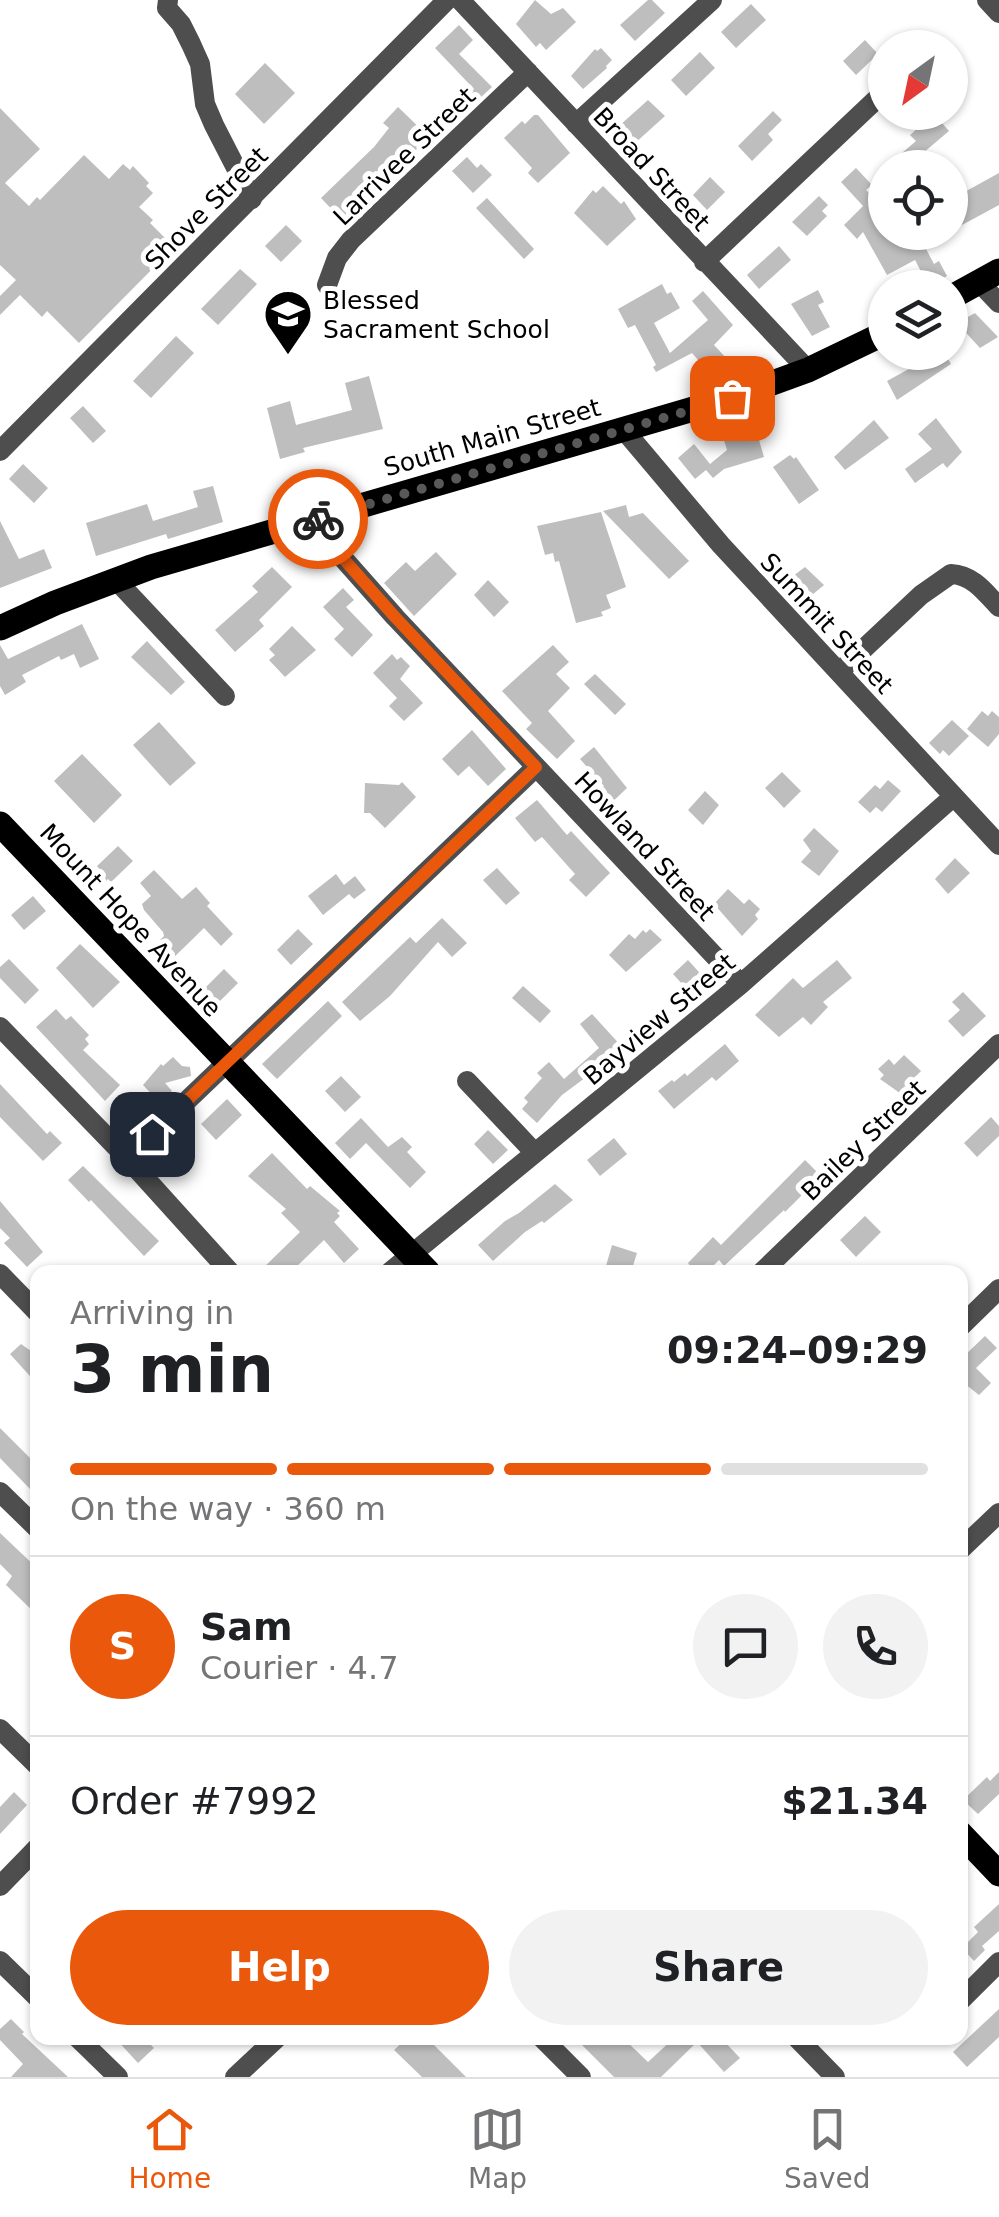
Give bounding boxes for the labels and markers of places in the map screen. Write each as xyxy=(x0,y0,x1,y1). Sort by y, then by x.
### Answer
place label: Blessed Sacrament School xyxy=(323,286,550,344)
school or university icon: Blessed Sacrament School xyxy=(262,288,314,356)
pin xyxy=(690,356,775,441)
pin xyxy=(110,1092,195,1177)

